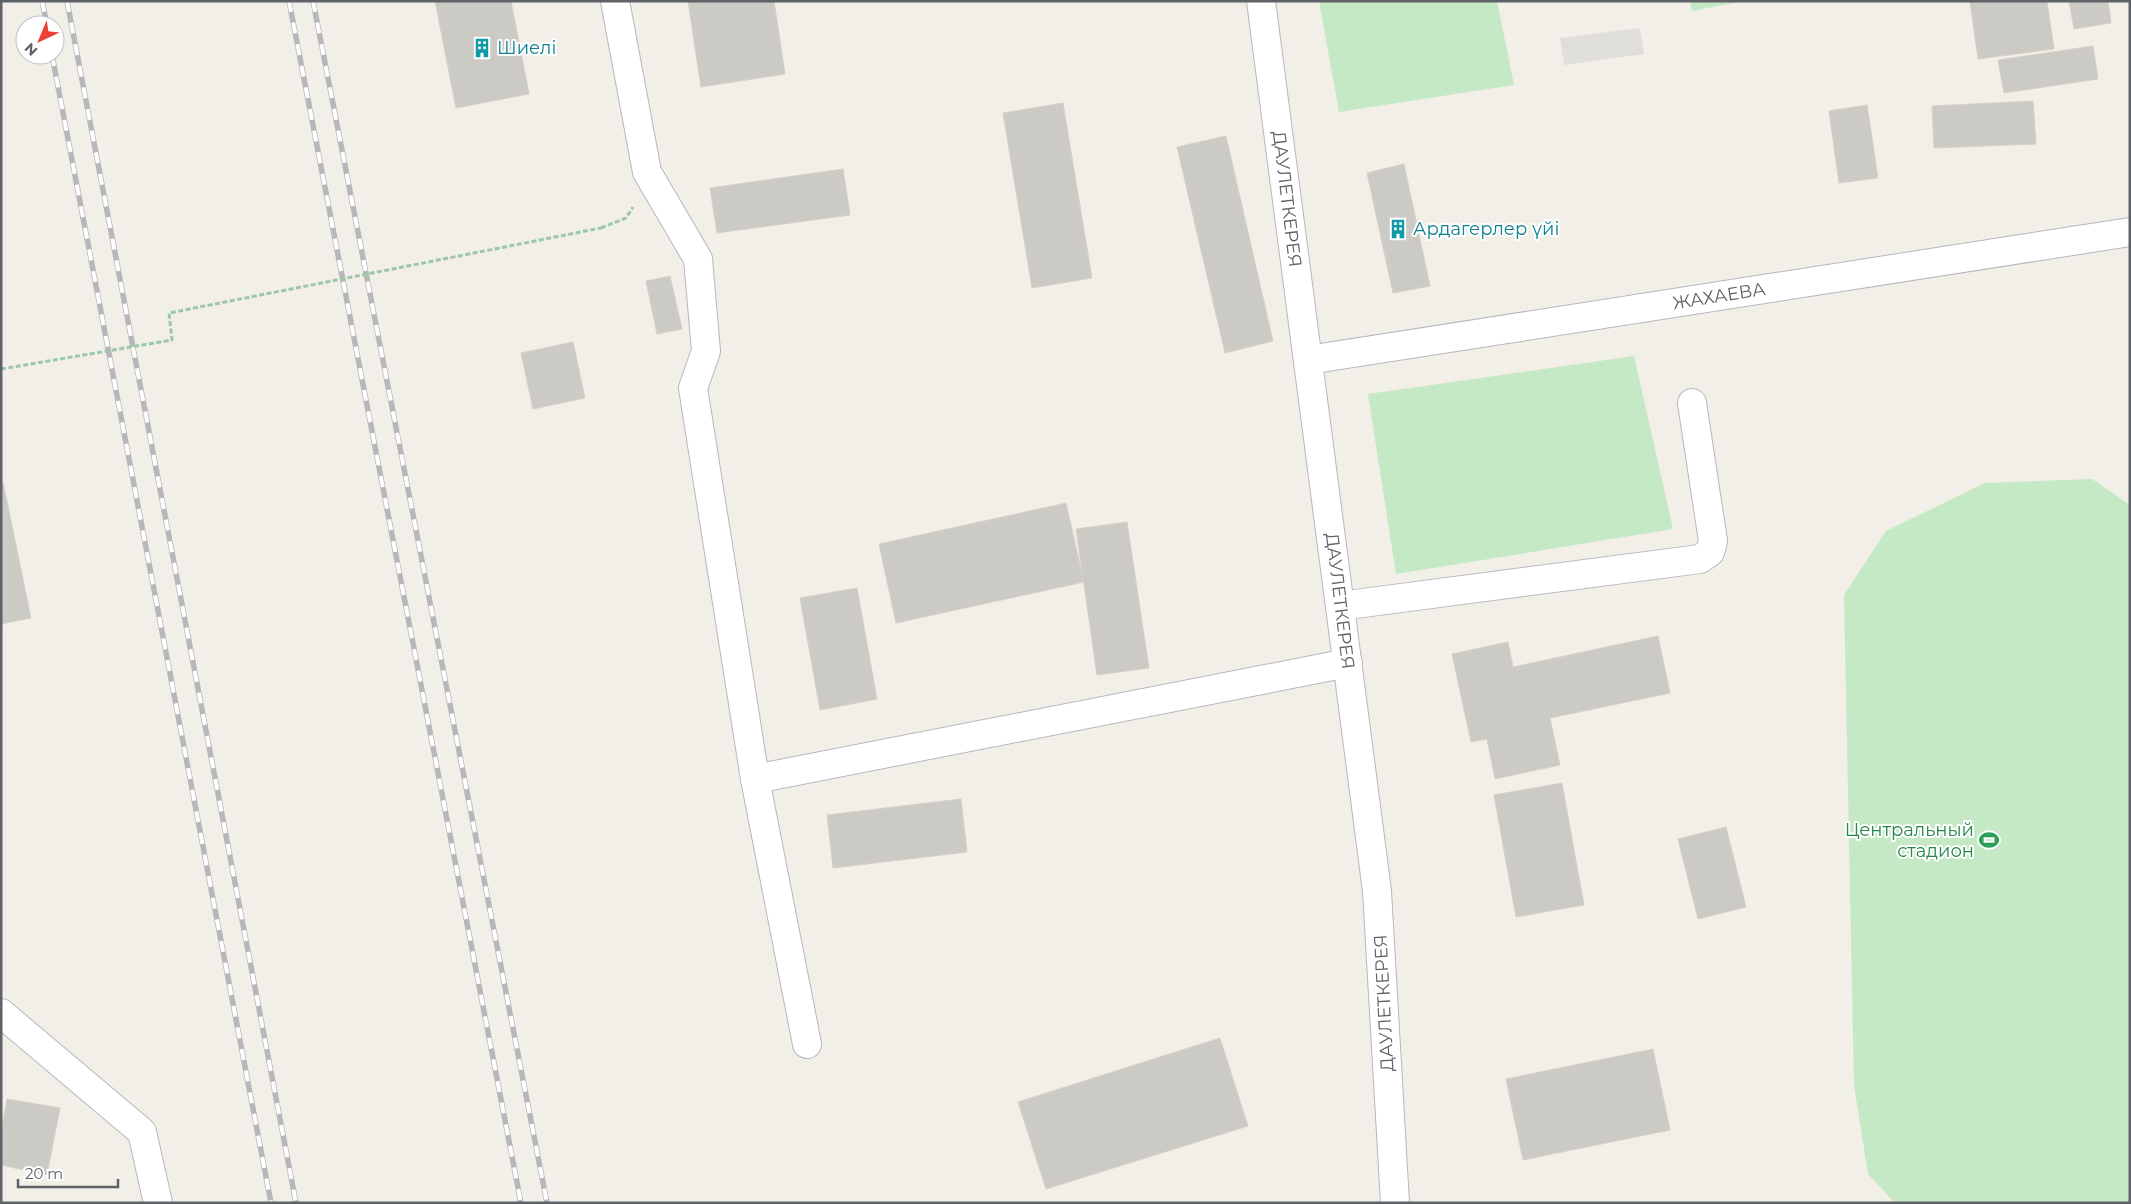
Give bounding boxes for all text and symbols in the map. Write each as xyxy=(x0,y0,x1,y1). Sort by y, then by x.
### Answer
north arrow xyxy=(15,15,65,65)
building icon: Шиелі xyxy=(471,37,493,59)
place label: Шиелі xyxy=(497,37,556,59)
text: N xyxy=(21,39,41,60)
street label: ДАУЛЕТКЕРЕЯ xyxy=(1268,130,1306,268)
building icon: Ардагерлер үйі xyxy=(1387,218,1409,240)
place label: Ардагерлер үйі xyxy=(1413,218,1559,240)
street label: ЖАХАЕВА xyxy=(1671,278,1768,314)
street label: ДАУЛЕТКЕРЕЯ xyxy=(1321,532,1359,670)
place label: Центральный стадион xyxy=(1845,819,1974,862)
sports icon: Центральный стадион xyxy=(1978,829,2000,851)
street label: ДАУЛЕТКЕРЕЯ xyxy=(1369,934,1399,1072)
scale bar xyxy=(18,1156,118,1188)
text: 20 m xyxy=(25,1164,63,1183)

